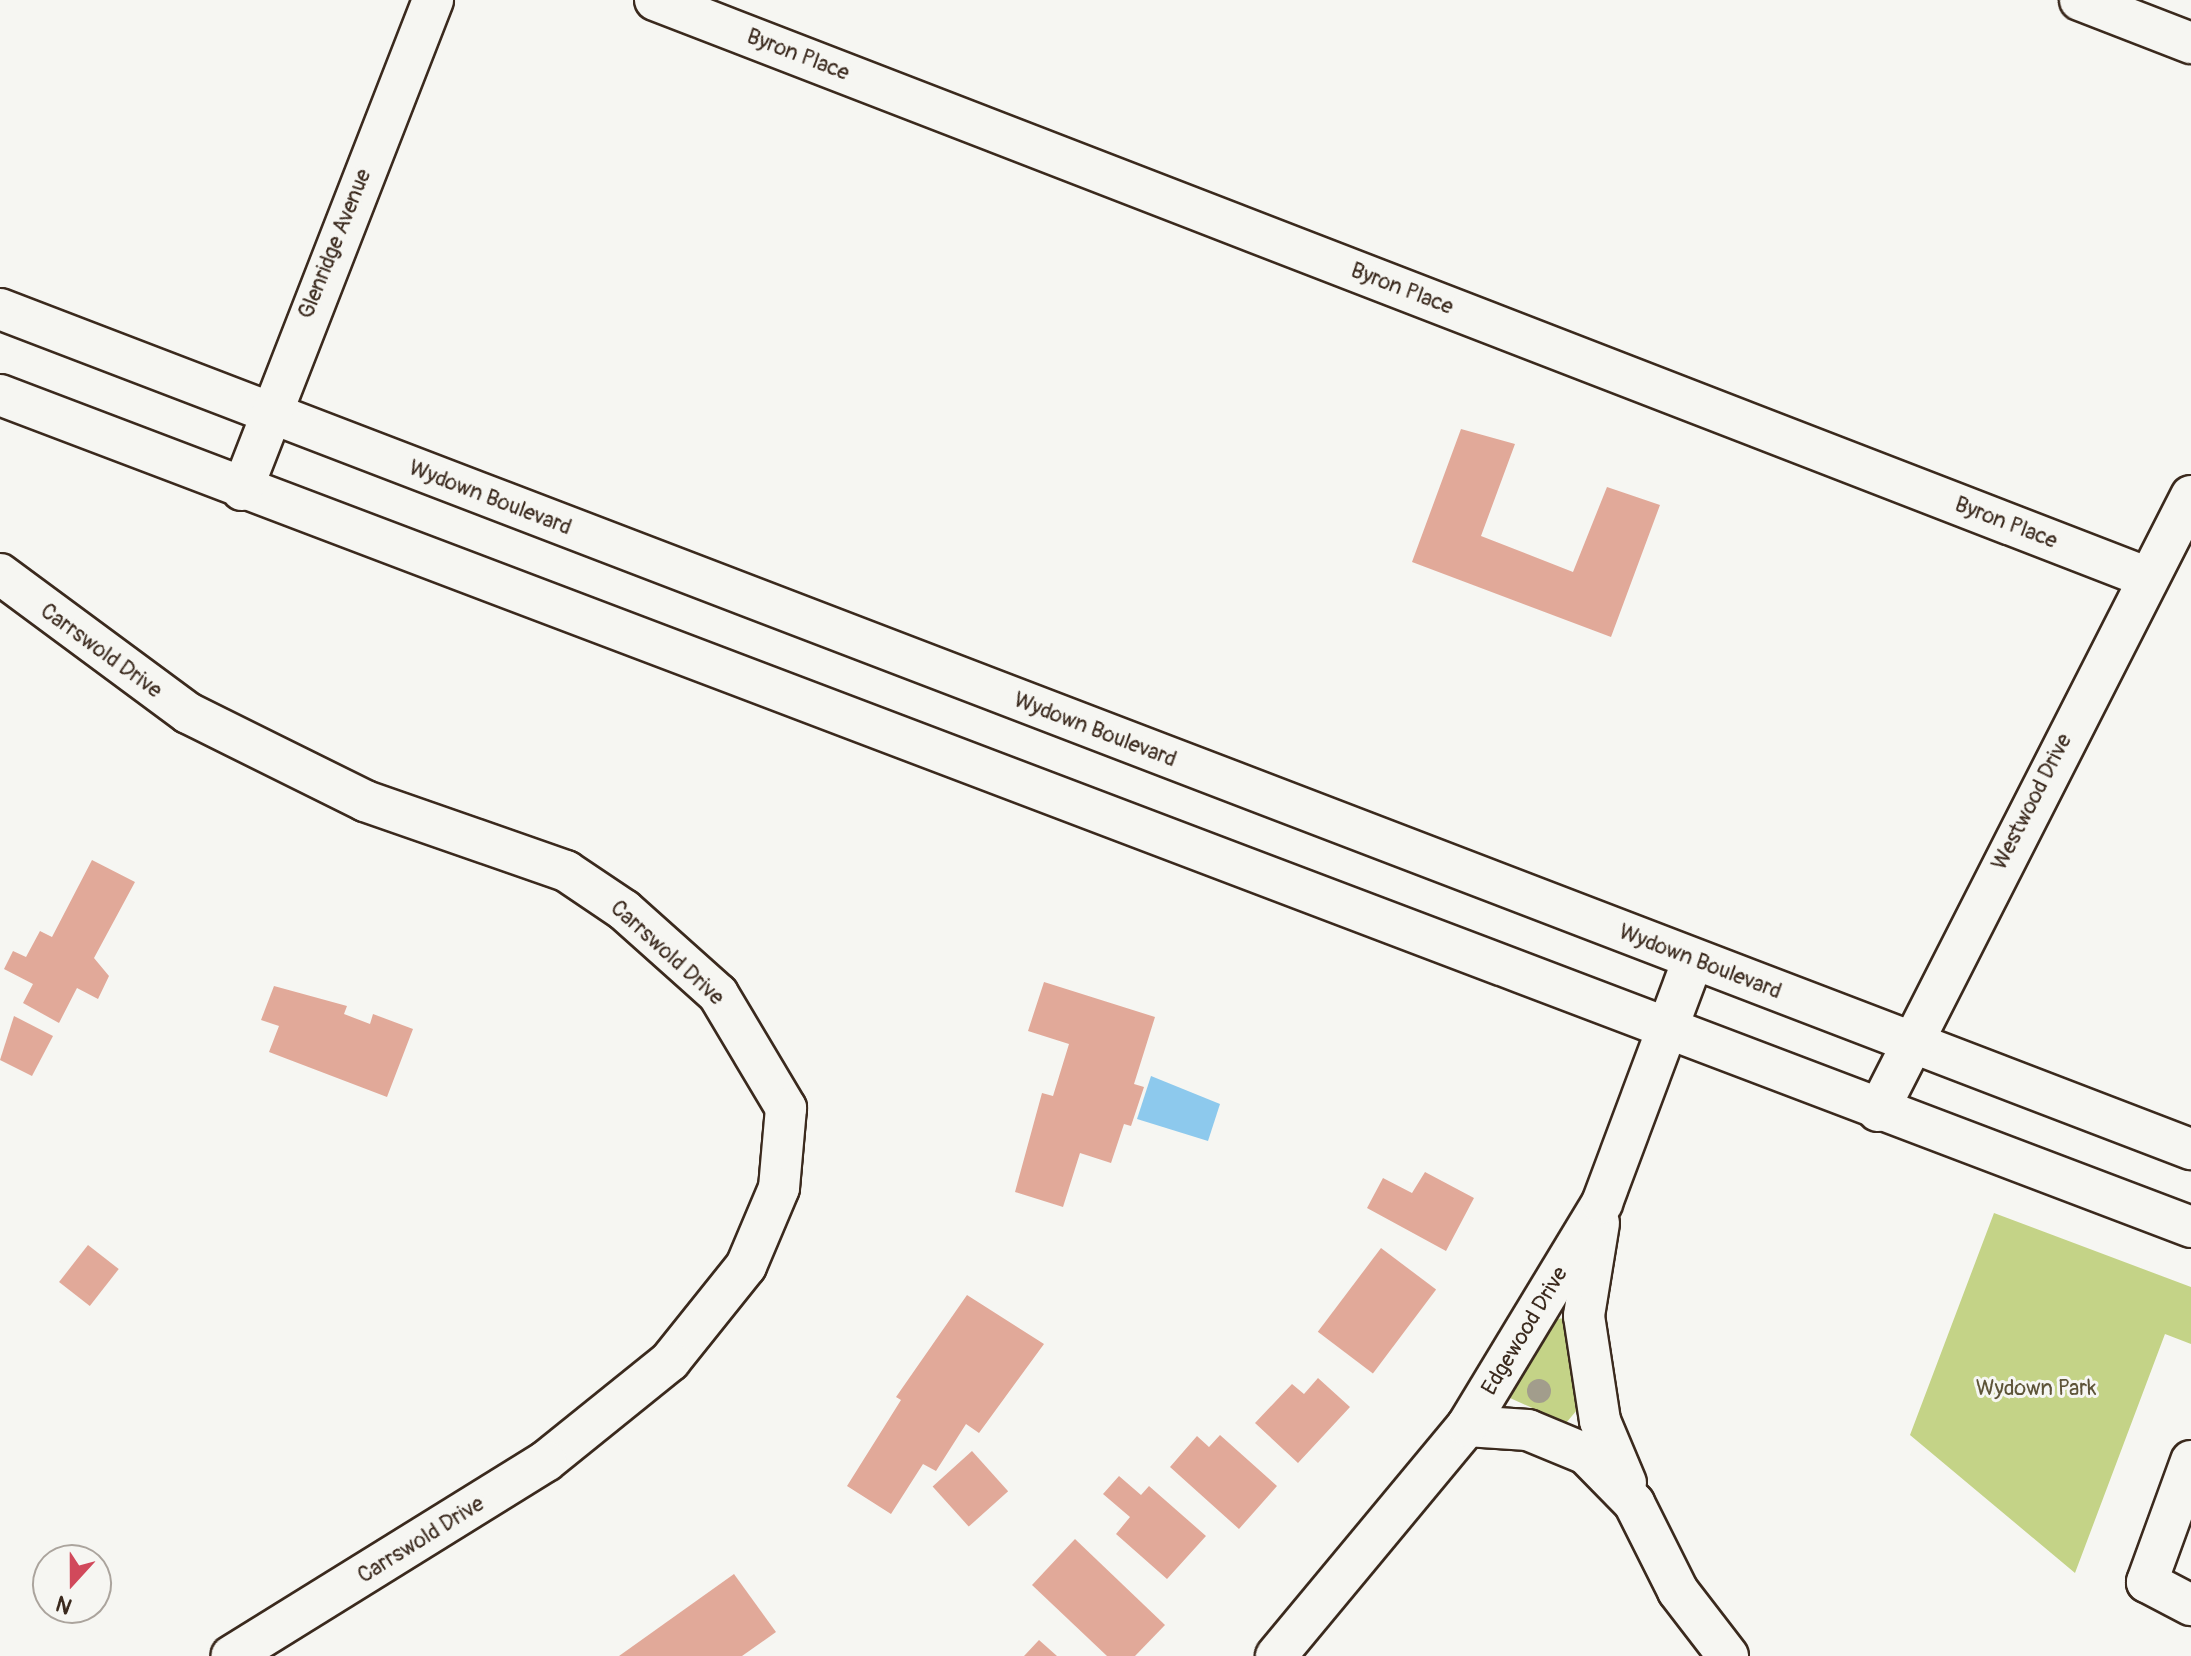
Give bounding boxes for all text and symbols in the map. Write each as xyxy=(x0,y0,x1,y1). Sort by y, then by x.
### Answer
street label: Byron Place xyxy=(743,23,853,87)
street label: Glenridge Avenue xyxy=(293,165,377,323)
street label: Byron Place xyxy=(1347,257,1457,321)
street label: Wydown Boulevard xyxy=(405,455,575,541)
street label: Byron Place xyxy=(1951,491,2061,555)
street label: Carrswold Drive xyxy=(35,598,167,704)
street label: Wydown Boulevard xyxy=(1010,687,1180,773)
street label: Westwood Drive xyxy=(1986,729,2078,875)
street label: Carrswold Drive xyxy=(605,895,729,1011)
street label: Wydown Boulevard xyxy=(1615,919,1785,1005)
street label: Edgewood Drive xyxy=(1476,1262,1574,1400)
park label: Wydown Park xyxy=(1976,1376,2096,1402)
street label: Carrswold Drive xyxy=(353,1491,489,1589)
north arrow xyxy=(32,1544,112,1624)
text: N xyxy=(52,1589,76,1620)

